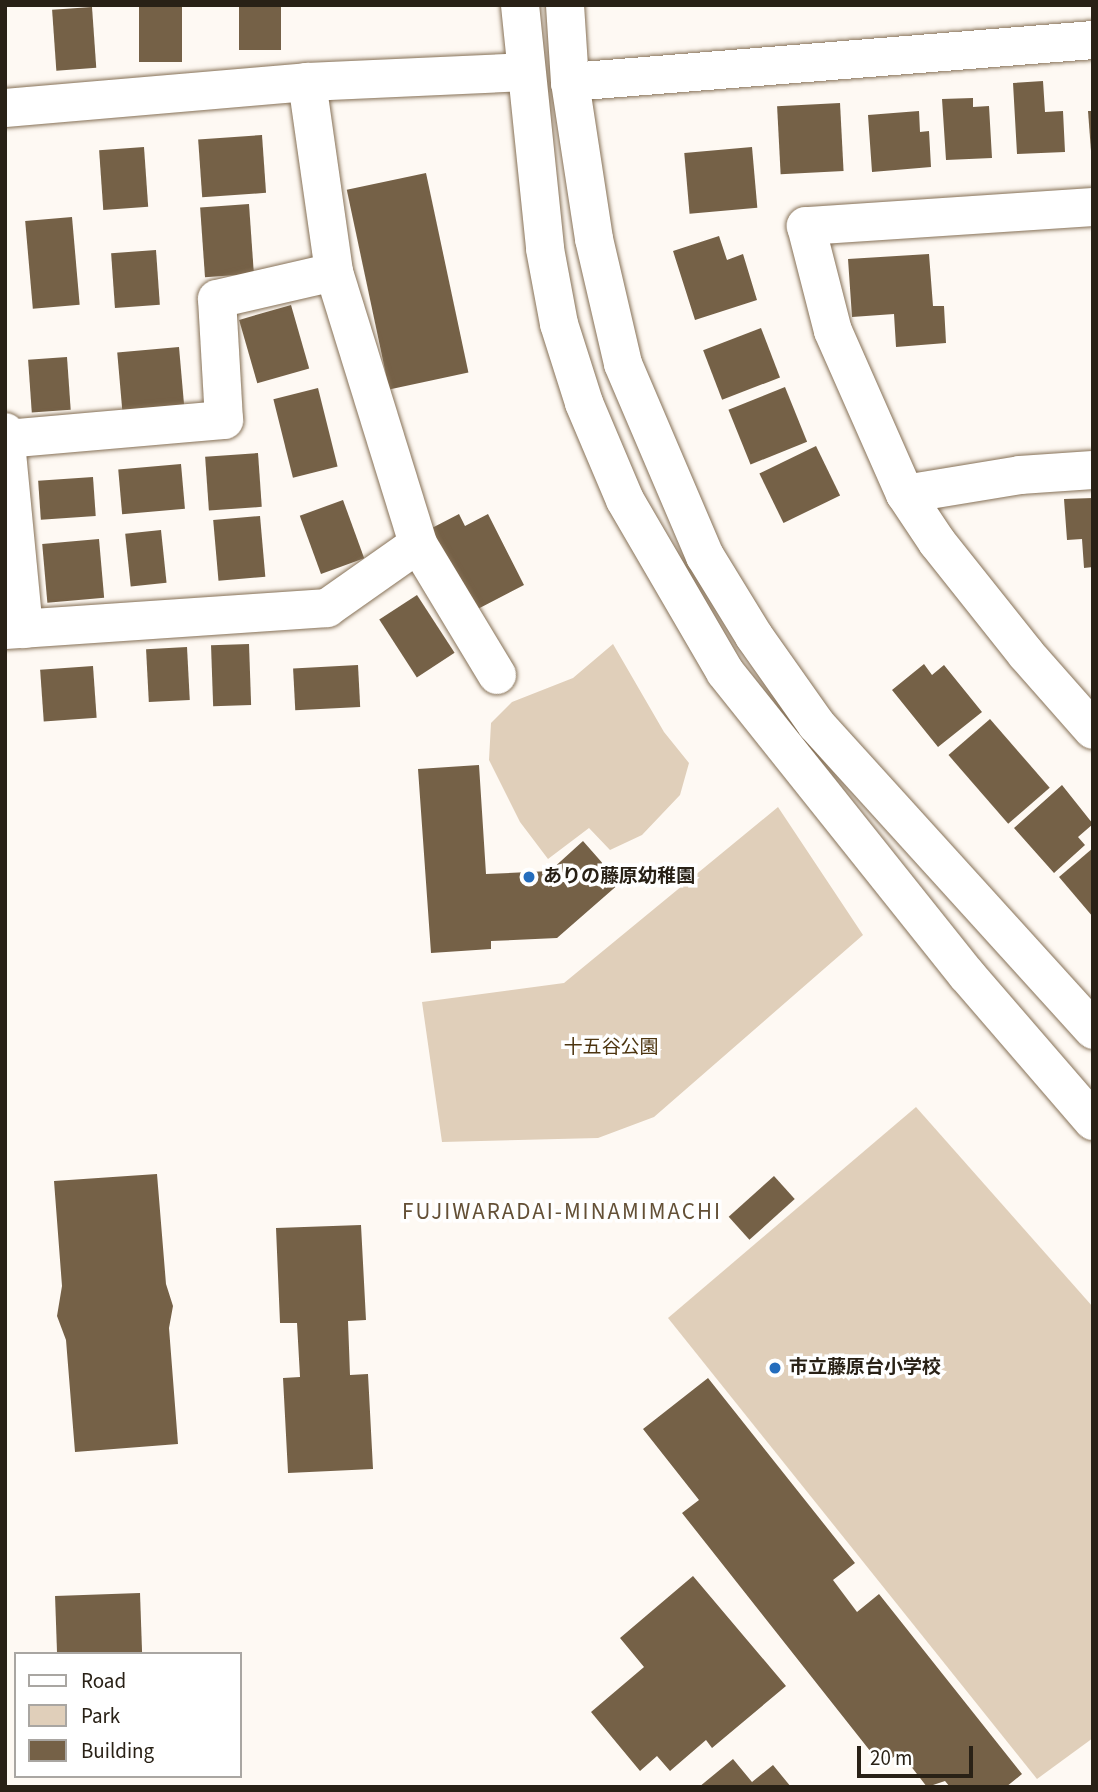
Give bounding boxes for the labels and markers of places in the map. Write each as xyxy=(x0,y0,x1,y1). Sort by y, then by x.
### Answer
place label: ありの藤原幼稚園 xyxy=(543,866,695,888)
marker: ありの藤原幼稚園 xyxy=(521,869,537,885)
place label: 市立藤原台小学校 xyxy=(789,1357,941,1379)
marker: 市立藤原台小学校 xyxy=(767,1360,783,1376)

